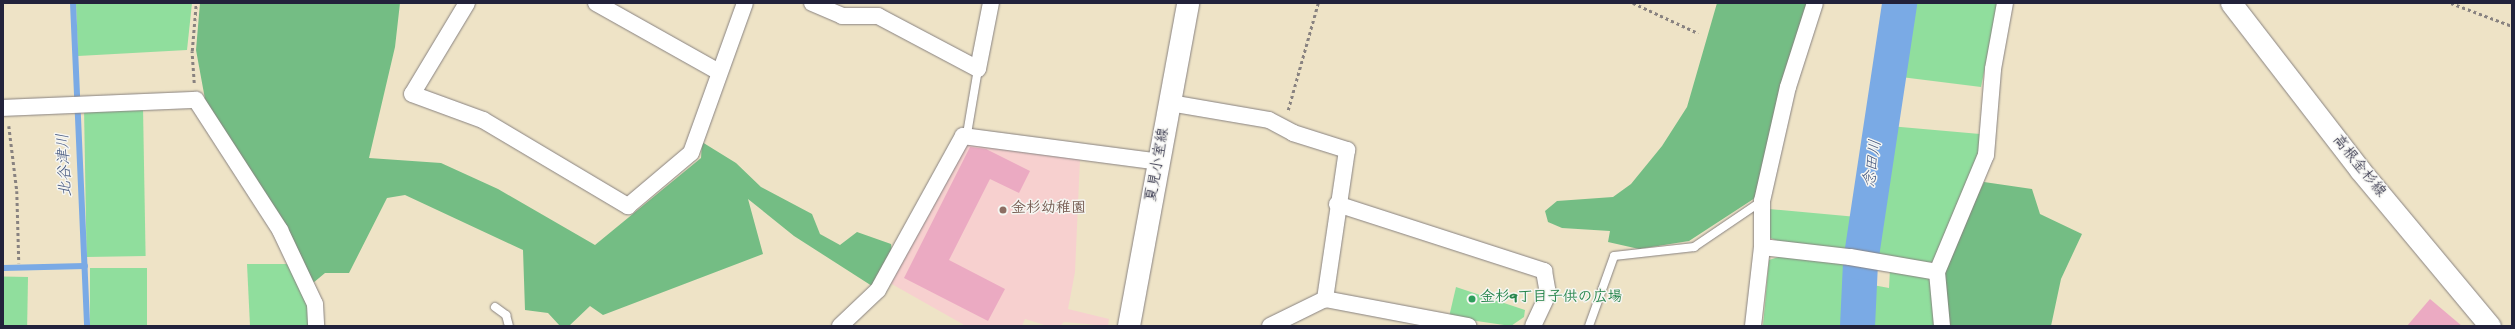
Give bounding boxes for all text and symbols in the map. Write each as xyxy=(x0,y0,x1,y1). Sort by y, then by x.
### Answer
street label: 夏見小室線 xyxy=(1144,127,1174,203)
street label: 高根金杉線 xyxy=(2327,132,2389,202)
water label: 北谷津川 xyxy=(56,133,78,197)
water label: 念田川 xyxy=(1862,139,1888,189)
place label: 金杉幼稚園 xyxy=(1011,201,1086,219)
marker: 金杉幼稚園 xyxy=(998,205,1008,215)
place label: 金杉9丁目子供の広場 xyxy=(1480,290,1623,308)
marker: 金杉9丁目子供の広場 xyxy=(1467,294,1477,304)

